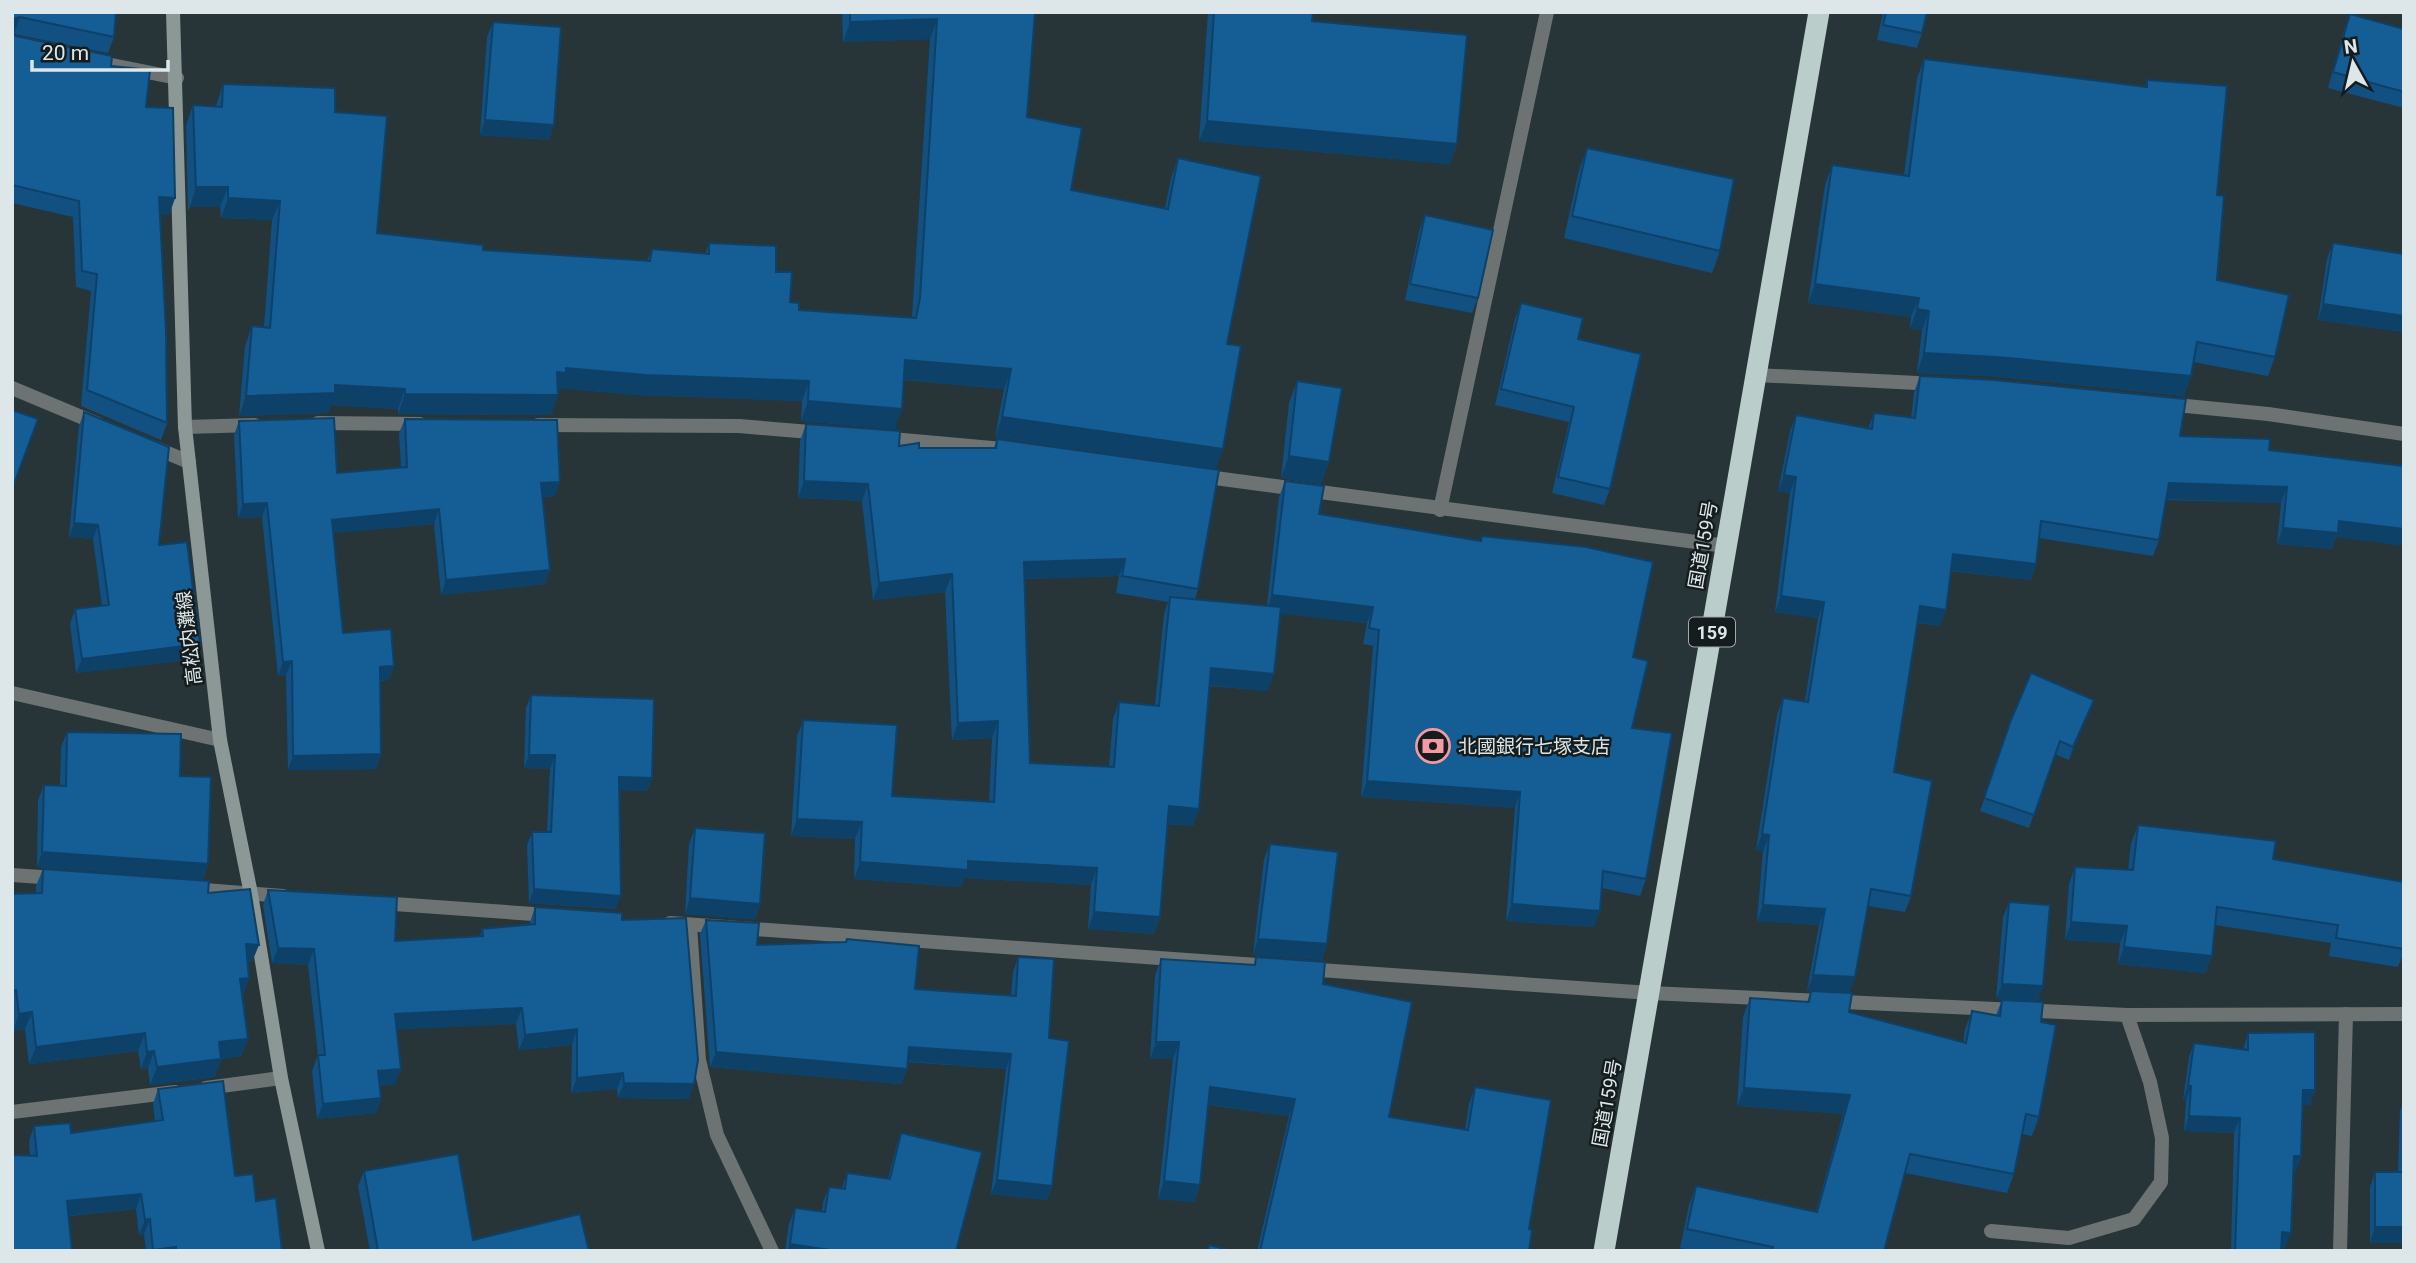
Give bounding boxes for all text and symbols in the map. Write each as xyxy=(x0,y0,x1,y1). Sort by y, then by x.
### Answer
scale bar xyxy=(32,28,168,72)
north arrow xyxy=(2318,28,2388,98)
text: N xyxy=(2342,34,2359,59)
text: 20 m xyxy=(42,41,89,65)
street label: 国道159号 xyxy=(1684,499,1722,591)
street label: 高松内灘線 xyxy=(172,589,206,687)
road number: 159 xyxy=(1689,618,1735,646)
bank icon: 北國銀行七塚支店 xyxy=(1414,727,1452,765)
place label: 北國銀行七塚支店 xyxy=(1458,735,1610,758)
street label: 国道159号 xyxy=(1588,1057,1626,1149)

